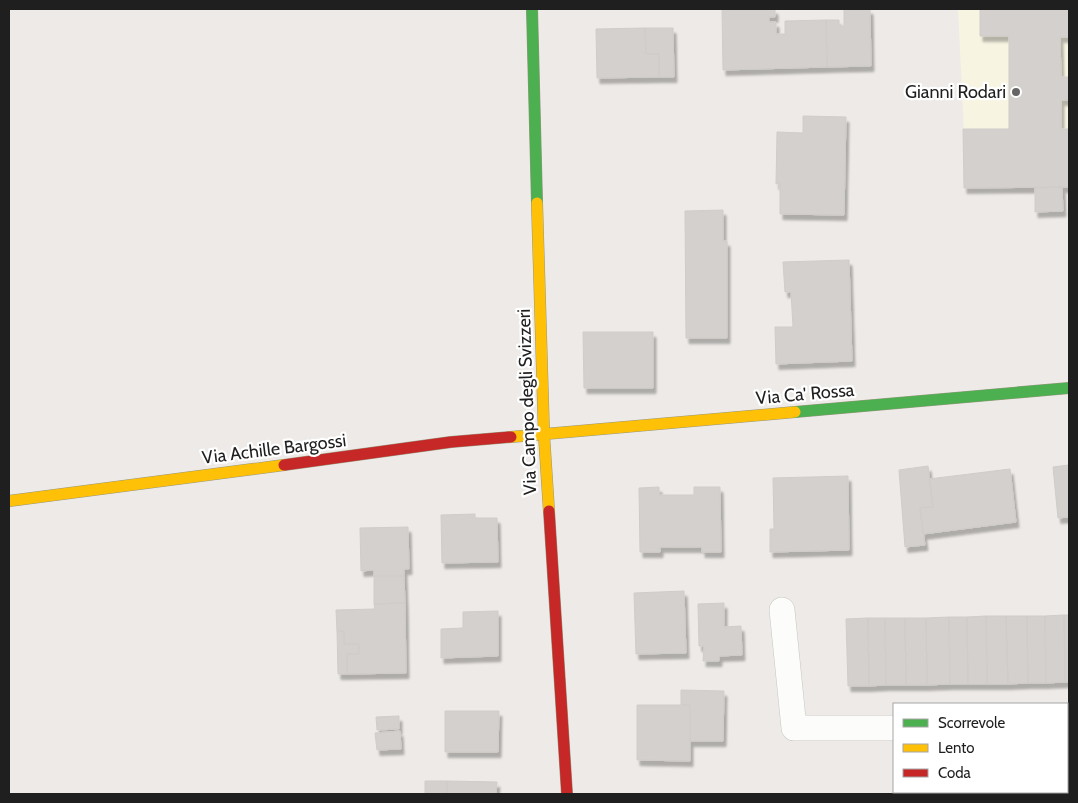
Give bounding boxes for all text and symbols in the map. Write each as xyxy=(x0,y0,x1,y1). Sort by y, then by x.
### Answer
place label: Gianni Rodari xyxy=(905,81,1006,103)
marker: Gianni Rodari xyxy=(1010,86,1022,98)
street label: Via Campo degli Svizzeri xyxy=(513,308,541,496)
street label: Via Ca' Rossa xyxy=(755,379,855,409)
street label: Via Achille Bargossi xyxy=(201,429,347,469)
legend xyxy=(893,703,1068,793)
text: Scorrevole xyxy=(938,714,1006,732)
text: Lento xyxy=(938,739,975,757)
text: Coda xyxy=(938,764,972,782)

